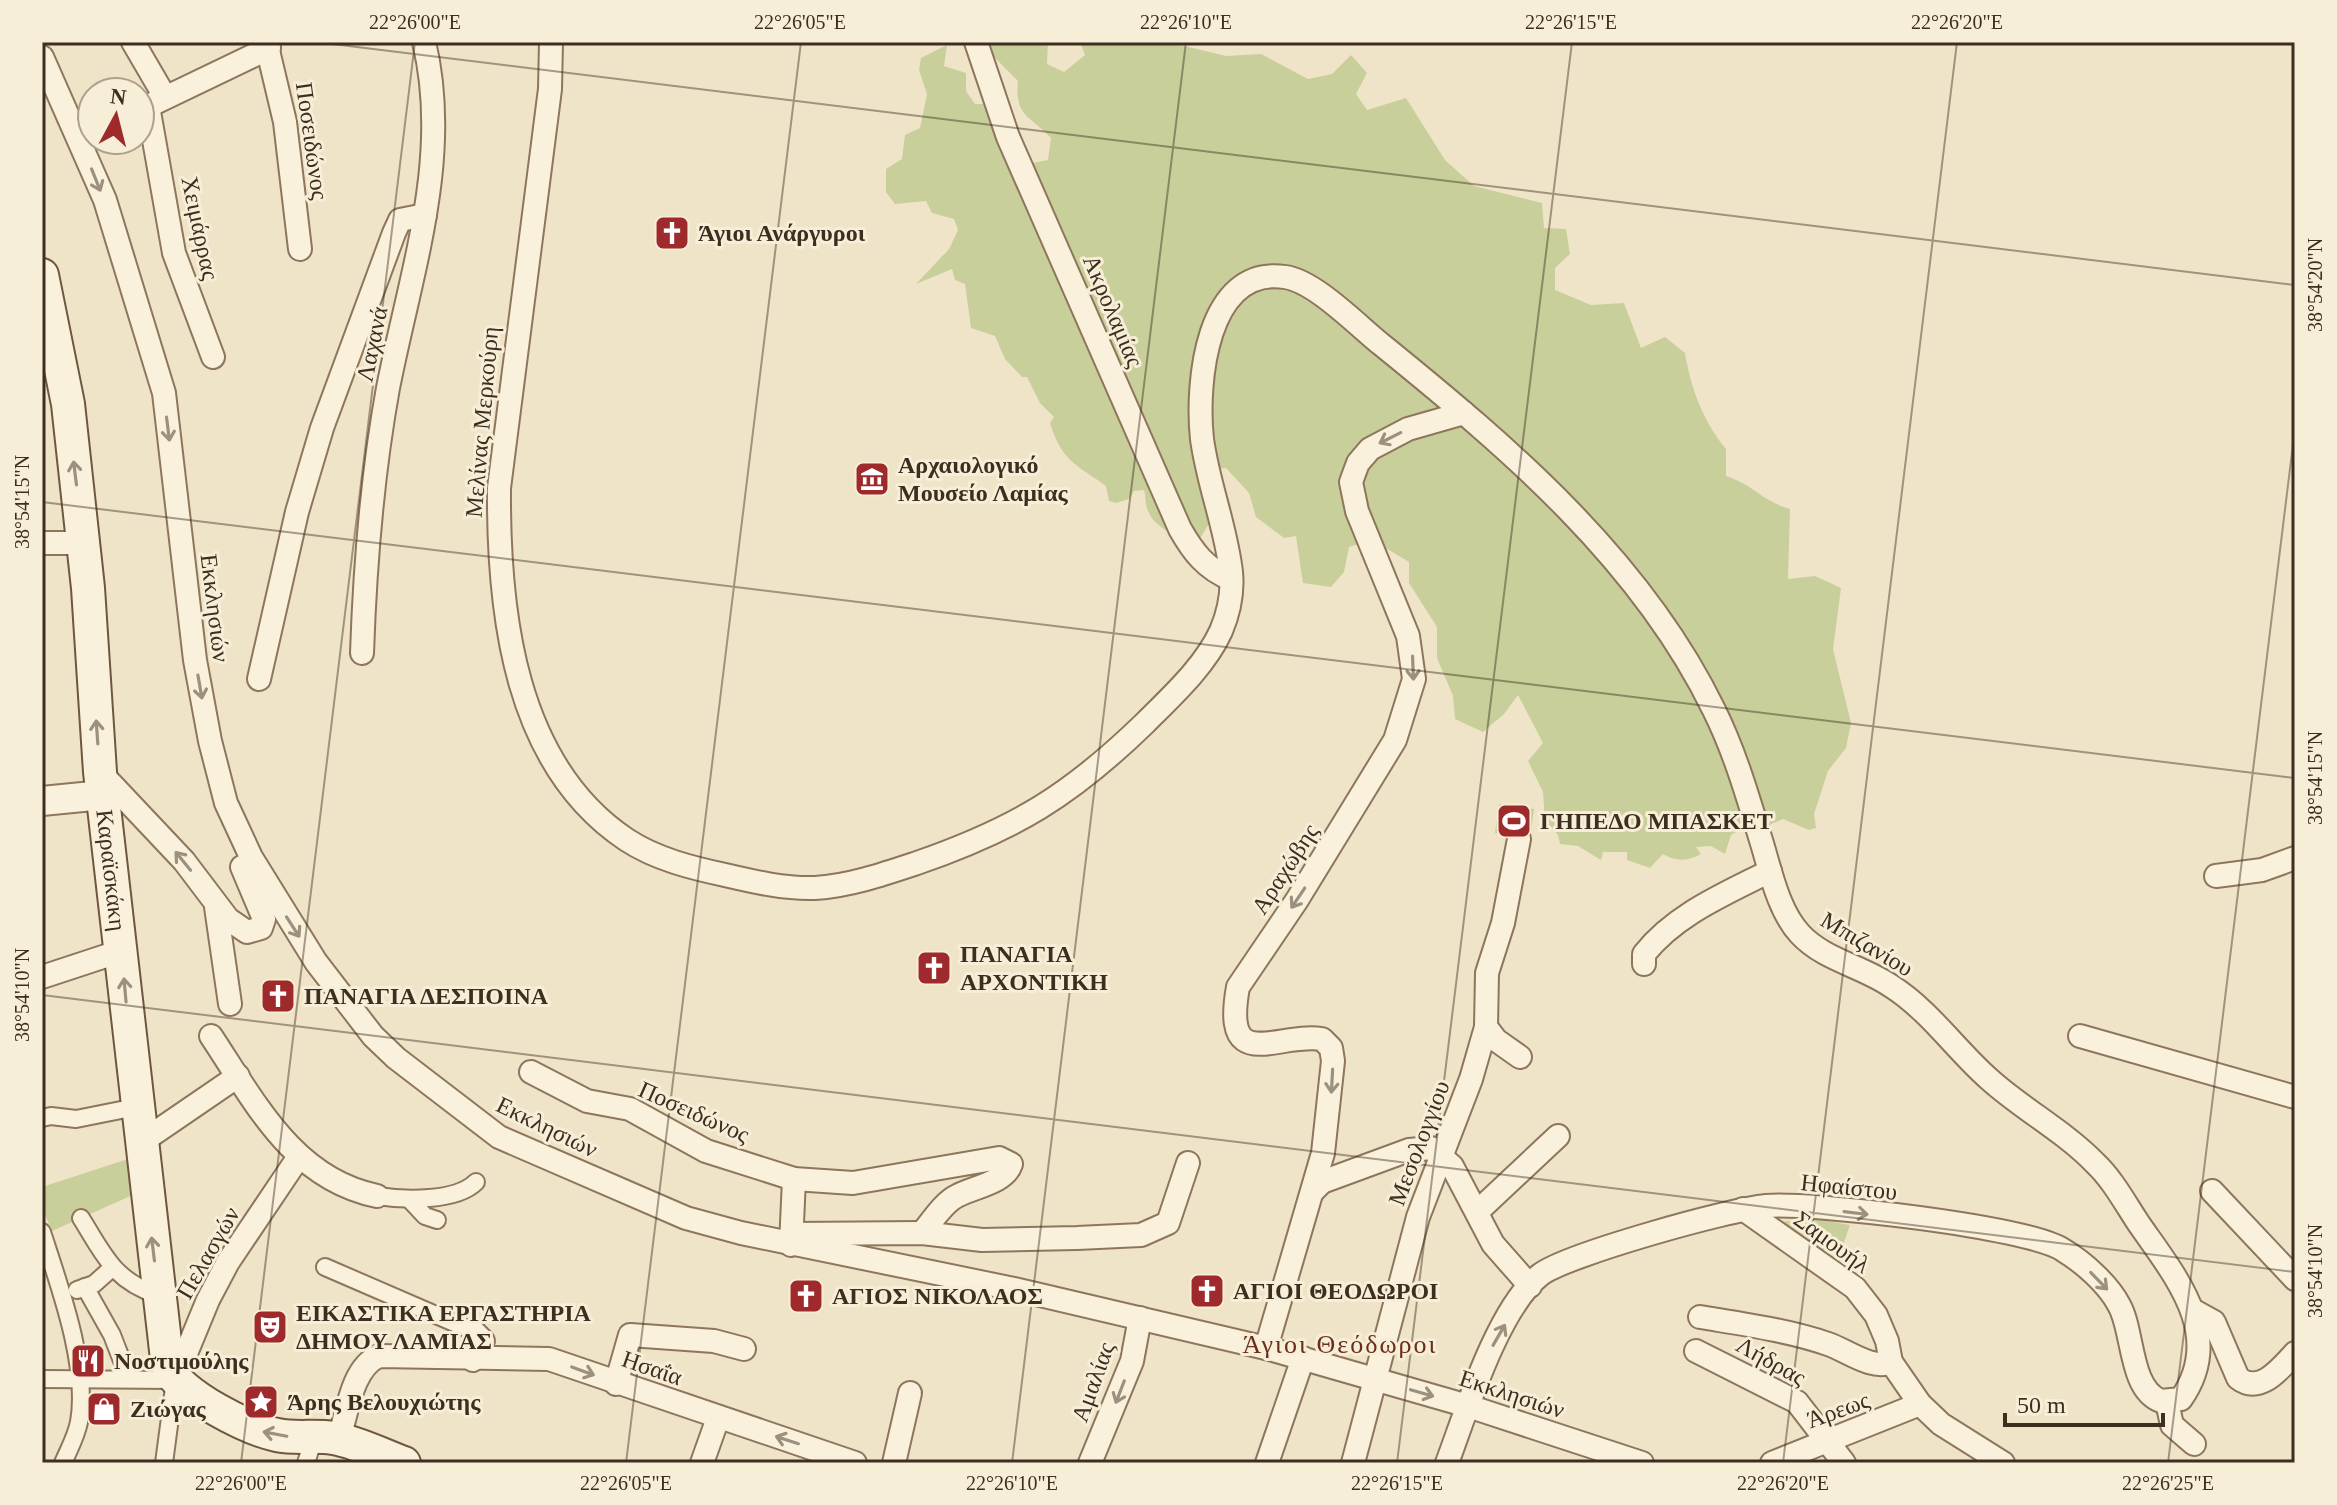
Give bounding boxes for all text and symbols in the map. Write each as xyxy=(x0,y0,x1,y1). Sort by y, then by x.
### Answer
text: 22°26'00"E xyxy=(369,11,461,33)
text: 22°26'05"E xyxy=(754,11,846,33)
text: 22°26'10"E xyxy=(1140,11,1232,33)
text: 22°26'15"E xyxy=(1525,11,1617,33)
text: 22°26'20"E xyxy=(1911,11,2003,33)
north arrow xyxy=(76,76,156,156)
street label: Ποσειδώνος xyxy=(291,81,333,202)
text: N xyxy=(109,83,128,110)
one-way arrow xyxy=(90,167,104,192)
street label: Χειμάρρας xyxy=(176,174,224,283)
church icon: Άγιοι Ανάργυροι xyxy=(653,214,691,252)
place label: Άγιοι Ανάργυροι xyxy=(698,220,866,246)
text: 38°54'20"N xyxy=(2304,238,2326,332)
street label: Ακρολαμίας xyxy=(1078,251,1148,371)
street label: Λαχανά xyxy=(351,304,393,384)
street label: Μελίνας Μερκούρη xyxy=(461,325,503,519)
one-way arrow xyxy=(161,415,176,441)
one-way arrow xyxy=(1379,430,1403,446)
place label: Αρχαιολογικό Μουσείο Λαμίας xyxy=(898,452,1069,506)
text: 38°54'15"N xyxy=(11,455,33,549)
one-way arrow xyxy=(68,460,83,487)
museum icon: Αρχαιολογικό Μουσείο Λαμίας xyxy=(853,460,891,498)
street label: Εκκλησιών xyxy=(195,552,235,664)
one-way arrow xyxy=(1406,654,1421,681)
one-way arrow xyxy=(193,673,208,699)
one-way arrow xyxy=(90,719,105,746)
text: 38°54'15"N xyxy=(2304,731,2326,825)
sports icon: ΓΗΠΕΔΟ ΜΠΑΣΚΕΤ xyxy=(1495,802,1533,840)
street label: Καραϊσκάκη xyxy=(91,808,131,932)
place label: ΓΗΠΕΔΟ ΜΠΑΣΚΕΤ xyxy=(1540,808,1773,834)
street label: Αραχώβης xyxy=(1246,819,1324,919)
one-way arrow xyxy=(174,851,192,872)
one-way arrow xyxy=(1290,886,1307,908)
street label: Μπιζανίου xyxy=(1816,906,1918,982)
one-way arrow xyxy=(284,915,301,937)
place label: ΠΑΝΑΓΙΑ ΑΡΧΟΝΤΙΚΗ xyxy=(960,941,1108,995)
text: 38°54'10"N xyxy=(11,948,33,1042)
church icon: ΠΑΝΑΓΙΑ ΑΡΧΟΝΤΙΚΗ xyxy=(915,949,953,987)
church icon: ΠΑΝΑΓΙΑ ΔΕΣΠΟΙΝΑ xyxy=(259,977,297,1015)
one-way arrow xyxy=(117,978,132,1004)
place label: ΠΑΝΑΓΙΑ ΔΕΣΠΟΙΝΑ xyxy=(304,983,549,1009)
one-way arrow xyxy=(1325,1067,1340,1094)
street label: Ποσειδώνος xyxy=(635,1076,754,1148)
street label: Μεσολογγίου xyxy=(1383,1077,1455,1209)
street label: Εκκλησιών xyxy=(492,1091,602,1163)
street label: Ηφαίστου xyxy=(1800,1169,1898,1205)
street label: Πελασγών xyxy=(171,1202,245,1304)
street label: Σαμουήλ xyxy=(1789,1206,1875,1278)
one-way arrow xyxy=(1842,1206,1869,1221)
text: 38°54'10"N xyxy=(2304,1224,2326,1318)
one-way arrow xyxy=(145,1236,160,1263)
one-way arrow xyxy=(2089,1271,2108,1290)
church icon: ΑΓΙΟΙ ΘΕΟΔΩΡΟΙ xyxy=(1188,1272,1226,1310)
church icon: ΑΓΙΟΣ ΝΙΚΟΛΑΟΣ xyxy=(787,1277,825,1315)
place label: ΑΓΙΟΙ ΘΕΟΔΩΡΟΙ xyxy=(1233,1278,1438,1304)
place label: ΑΓΙΟΣ ΝΙΚΟΛΑΟΣ xyxy=(832,1283,1043,1309)
place label: ΕΙΚΑΣΤΙΚΑ ΕΡΓΑΣΤΗΡΙΑ ΔΗΜΟΥ ΛΑΜΙΑΣ xyxy=(296,1300,592,1354)
theatre icon: ΕΙΚΑΣΤΙΚΑ ΕΡΓΑΣΤΗΡΙΑ ΔΗΜΟΥ ΛΑΜΙΑΣ xyxy=(251,1308,289,1346)
one-way arrow xyxy=(1491,1324,1507,1347)
district label: Άγιοι Θεόδωροι xyxy=(1243,1330,1438,1359)
street label: Λήδρας xyxy=(1732,1331,1811,1391)
street label: Αμαλίας xyxy=(1067,1338,1120,1425)
restaurant icon: Νοστιμούλης xyxy=(69,1342,107,1380)
street label: Ησαΐα xyxy=(619,1346,686,1391)
place label: Νοστιμούλης xyxy=(114,1348,249,1374)
one-way arrow xyxy=(570,1365,594,1379)
street label: Εκκλησιών xyxy=(1456,1365,1568,1423)
scale bar xyxy=(2005,1377,2163,1427)
one-way arrow xyxy=(1112,1379,1126,1404)
place icon: Άρης Βελουχιώτης xyxy=(242,1383,280,1421)
one-way arrow xyxy=(1409,1387,1434,1401)
street label: Άρεως xyxy=(1803,1387,1873,1433)
place label: Άρης Βελουχιώτης xyxy=(287,1389,481,1415)
shop icon: Ζιώγας xyxy=(85,1390,123,1428)
text: 50 m xyxy=(2017,1392,2066,1418)
place label: Ζιώγας xyxy=(130,1396,207,1422)
one-way arrow xyxy=(263,1426,288,1441)
one-way arrow xyxy=(774,1432,799,1447)
text: 22°26'00"E xyxy=(195,1472,287,1494)
text: 22°26'05"E xyxy=(580,1472,672,1494)
text: 22°26'10"E xyxy=(966,1472,1058,1494)
text: 22°26'15"E xyxy=(1351,1472,1443,1494)
text: 22°26'20"E xyxy=(1737,1472,1829,1494)
text: 22°26'25"E xyxy=(2122,1472,2214,1494)

